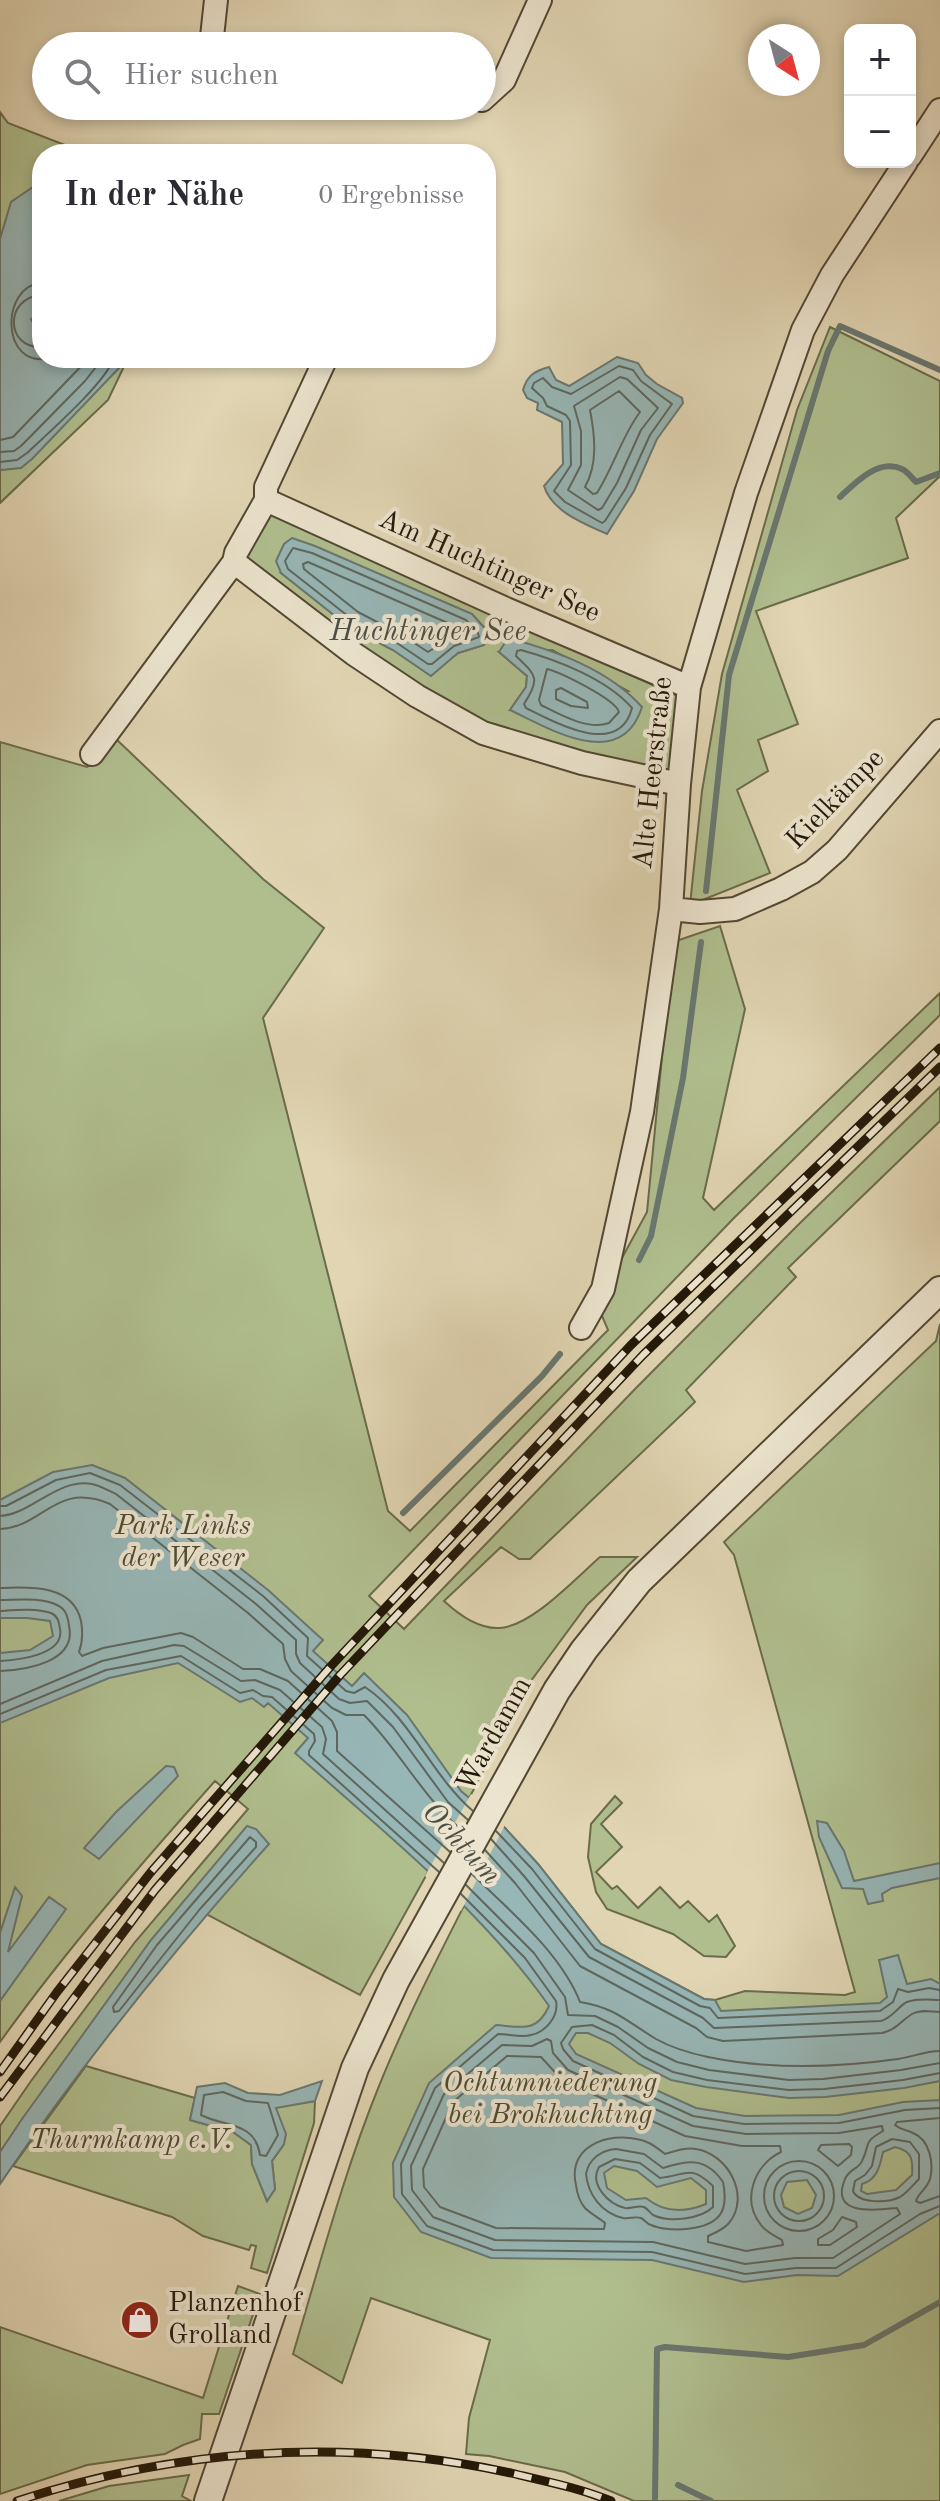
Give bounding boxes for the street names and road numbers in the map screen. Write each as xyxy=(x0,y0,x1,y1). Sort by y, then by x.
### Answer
street label: Am Huchtinger See xyxy=(373,503,605,631)
street label: Alte Heerstraße xyxy=(630,675,678,871)
street label: Kielkämpe xyxy=(782,745,890,855)
street label: Wardamm xyxy=(452,1673,538,1797)

